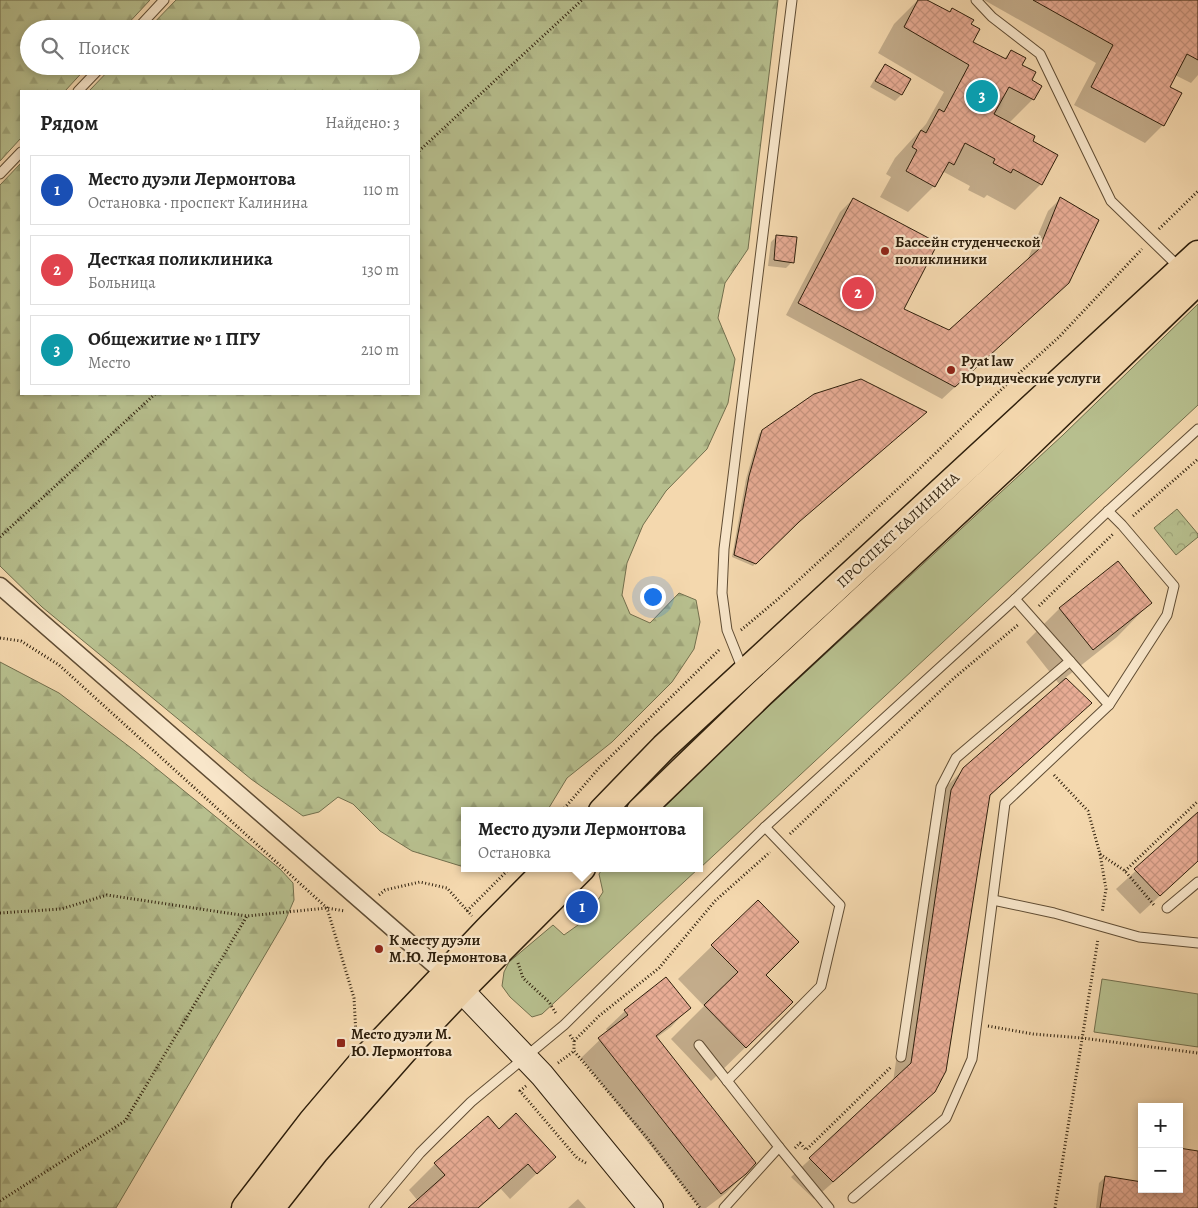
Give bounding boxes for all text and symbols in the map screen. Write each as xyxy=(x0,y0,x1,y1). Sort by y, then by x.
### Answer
search box xyxy=(20,20,420,75)
icon: search xyxy=(38,34,66,62)
text: Поиск xyxy=(78,35,130,61)
pin: 3 xyxy=(966,77,998,115)
text: Рядом xyxy=(40,109,98,137)
text: Найдено: 3 xyxy=(325,112,400,134)
text: Место дуэли Лермонтова xyxy=(88,166,296,192)
text: 1 xyxy=(54,179,60,201)
text: 110 m xyxy=(363,179,399,201)
text: Остановка · проспект Калинина xyxy=(88,192,308,214)
place label: Бассейн студенческой поликлиники xyxy=(895,232,1041,269)
marker: Бассейн студенческой поликлиники xyxy=(879,245,891,257)
text: Десткая поликлиника xyxy=(88,246,273,272)
text: 2 xyxy=(53,259,61,281)
text: 130 m xyxy=(362,259,399,281)
text: Больница xyxy=(88,272,156,294)
pin: 2 xyxy=(842,274,874,312)
text: Общежитие № 1 ПГУ xyxy=(88,326,260,352)
text: 3 xyxy=(54,339,60,361)
text: 210 m xyxy=(361,339,399,361)
place label: Pyat law Юридические услуги xyxy=(961,351,1101,388)
text: Место xyxy=(88,352,131,374)
marker: Pyat law Юридические услуги xyxy=(945,364,957,376)
street label: ПРОСПЕКТ КАЛИНИНА xyxy=(832,468,964,592)
your location xyxy=(640,584,666,610)
popup xyxy=(461,807,703,872)
text: Место дуэли Лермонтова xyxy=(478,816,686,842)
text: Остановка xyxy=(478,842,551,864)
pin: 1 xyxy=(566,888,598,926)
place label: К месту дуэли М.Ю. Лермонтова xyxy=(389,930,508,967)
marker: К месту дуэли М.Ю. Лермонтова xyxy=(373,943,385,955)
place label: Место дуэли М. Ю. Лермонтова xyxy=(351,1024,453,1061)
marker: Место дуэли М. Ю. Лермонтова xyxy=(335,1037,347,1049)
map controls xyxy=(1138,1103,1183,1193)
button: + xyxy=(1138,1103,1183,1148)
button: − xyxy=(1138,1148,1183,1193)

